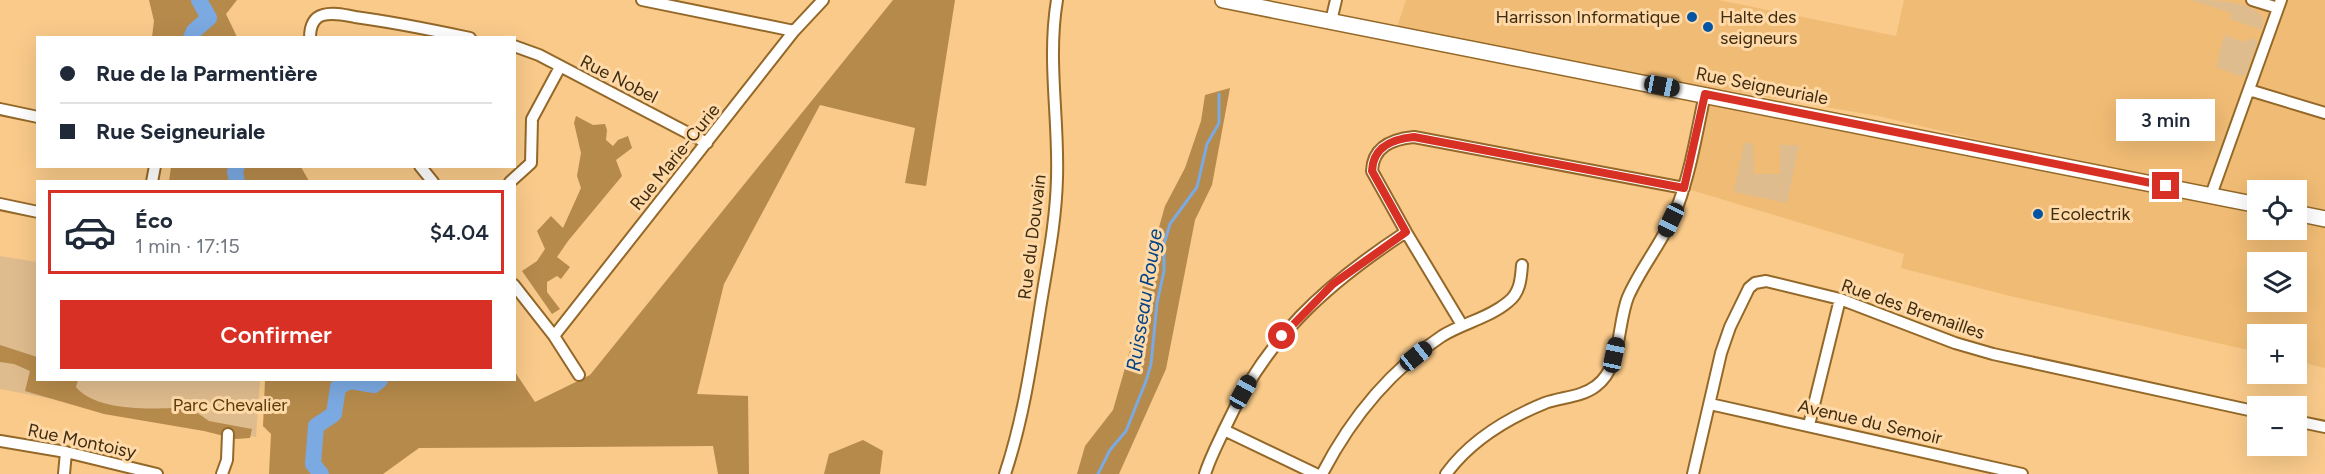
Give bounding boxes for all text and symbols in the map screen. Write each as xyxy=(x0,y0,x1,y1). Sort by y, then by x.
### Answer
place label: Harrisson Informatique xyxy=(1495,6,1680,28)
place label: Halte des seigneurs xyxy=(1720,6,1797,49)
marker: Harrisson Informatique xyxy=(1685,10,1699,24)
marker: Halte des seigneurs xyxy=(1701,20,1715,34)
street label: Rue Nobel xyxy=(576,50,662,108)
text: Rue de la Parmentière xyxy=(96,60,317,87)
street label: Rue Seigneuriale xyxy=(1694,62,1830,110)
car xyxy=(1643,74,1681,98)
street label: Rue Marie-Curie xyxy=(625,99,725,215)
callout: 3 min xyxy=(2116,99,2216,141)
text: 3 min xyxy=(2141,108,2190,132)
text: Rue Seigneuriale xyxy=(96,118,265,145)
route end xyxy=(2152,172,2179,199)
street label: Rue du Douvain xyxy=(1013,173,1051,301)
map controls xyxy=(2247,180,2307,456)
button: locate xyxy=(2247,180,2307,240)
car xyxy=(1655,200,1687,240)
place label: Ecolectrik xyxy=(2050,203,2130,225)
icon: car xyxy=(63,205,117,259)
text: Éco xyxy=(135,207,173,234)
marker: Ecolectrik xyxy=(2031,207,2045,221)
text: $4.04 xyxy=(430,219,489,246)
water label: Ruisseau Rouge xyxy=(1121,227,1167,373)
text: 1 min · 17:15 xyxy=(135,234,240,258)
button: layers xyxy=(2247,252,2307,312)
street label: Rue des Bremailles xyxy=(1838,274,1988,344)
button: Confirmer xyxy=(60,300,492,369)
route start xyxy=(1268,322,1295,349)
button: + xyxy=(2247,324,2307,384)
car xyxy=(1601,336,1627,374)
car xyxy=(1396,338,1436,374)
car xyxy=(1226,372,1260,412)
park label: Parc Chevalier xyxy=(173,394,287,416)
street label: Avenue du Semoir xyxy=(1796,395,1944,449)
button: − xyxy=(2247,396,2307,456)
street label: Rue Montoisy xyxy=(26,419,139,463)

